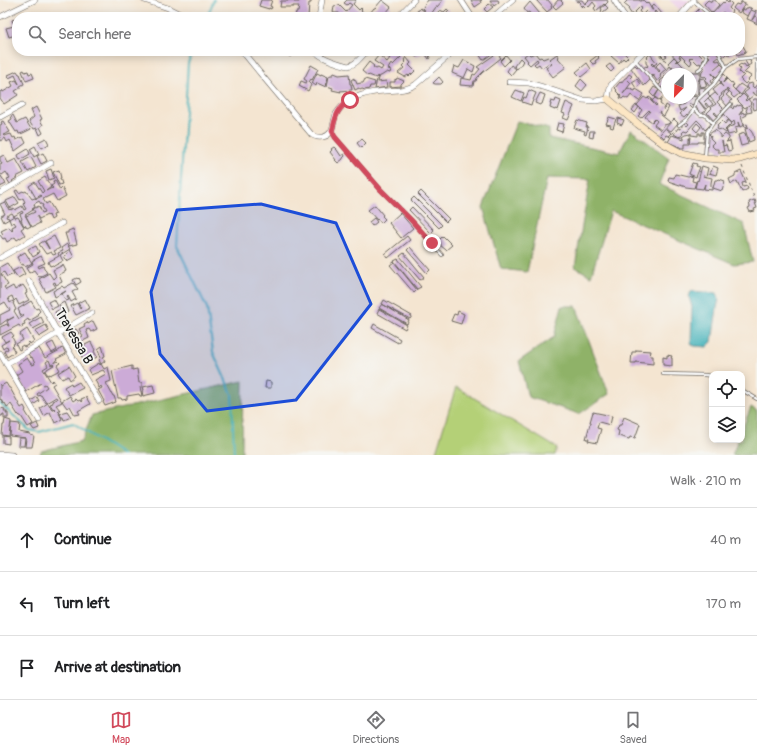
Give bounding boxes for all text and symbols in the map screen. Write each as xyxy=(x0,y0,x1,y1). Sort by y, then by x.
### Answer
search box xyxy=(12,12,745,56)
icon: search xyxy=(26,23,48,45)
text: Search here xyxy=(58,25,131,44)
north arrow xyxy=(661,68,697,104)
route start xyxy=(341,91,359,109)
route end xyxy=(423,234,441,252)
street label: Travessa B xyxy=(51,305,97,367)
map controls xyxy=(709,371,745,443)
button: locate xyxy=(709,371,745,407)
button: layers xyxy=(709,407,745,443)
text: 3 min xyxy=(16,471,57,492)
text: Walk · 210 m xyxy=(670,473,741,489)
icon: ahead xyxy=(16,529,38,551)
text: Continue xyxy=(54,530,112,549)
text: 40 m xyxy=(710,532,741,548)
icon: left xyxy=(16,593,38,615)
text: Turn left xyxy=(54,594,110,613)
text: 170 m xyxy=(706,596,741,612)
icon: arrive xyxy=(16,657,38,679)
text: Arrive at destination xyxy=(54,658,181,677)
tab: Map xyxy=(110,709,132,746)
tab: Directions xyxy=(352,709,399,746)
tab: Saved xyxy=(620,709,647,746)

